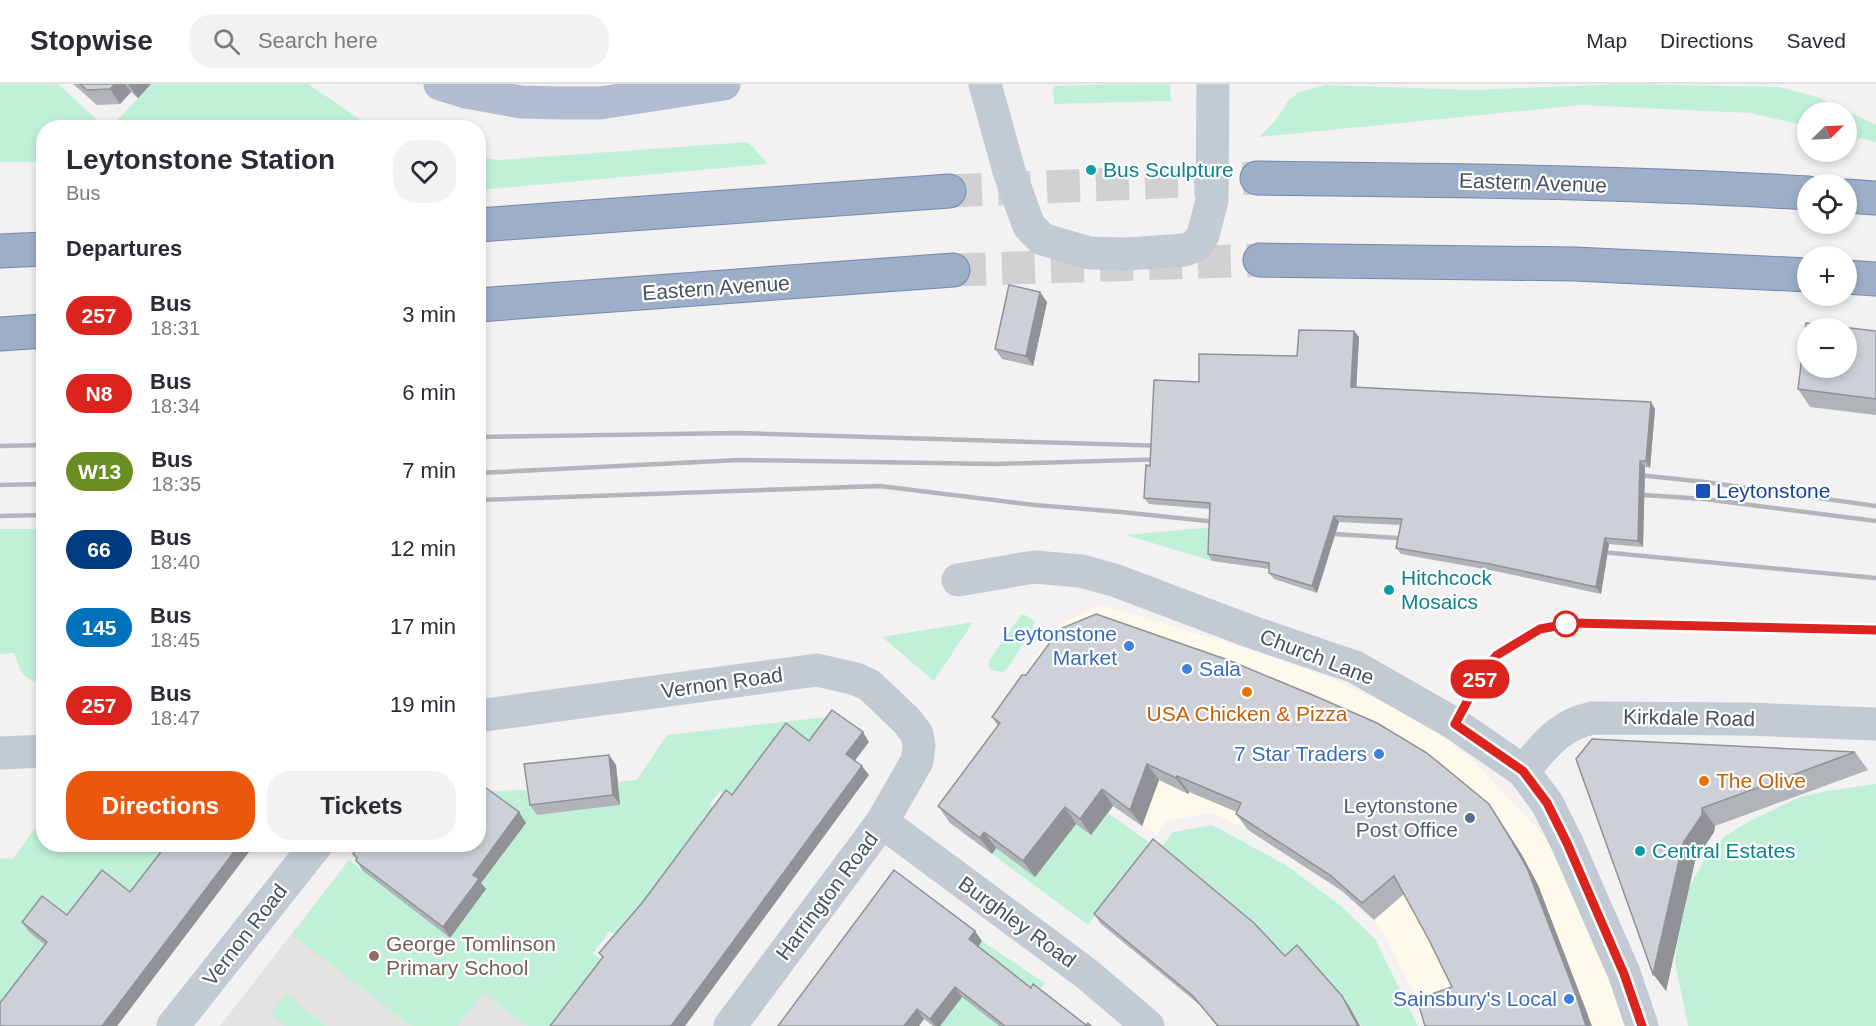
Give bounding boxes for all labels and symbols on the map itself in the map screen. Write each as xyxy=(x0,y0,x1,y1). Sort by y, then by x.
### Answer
north arrow xyxy=(1797,102,1857,162)
place label: Bus Sculpture xyxy=(1103,158,1234,181)
marker: Bus Sculpture xyxy=(1084,163,1098,177)
street label: Eastern Avenue xyxy=(1459,168,1607,197)
street label: Eastern Avenue xyxy=(641,271,791,304)
place label: Leytonstone xyxy=(1716,479,1830,502)
marker: Leytonstone xyxy=(1694,482,1712,500)
place label: Hitchcock Mosaics xyxy=(1401,566,1493,613)
marker: Hitchcock Mosaics xyxy=(1382,583,1396,597)
unlabelled marker xyxy=(1553,611,1579,637)
place label: Leytonstone Market xyxy=(1003,622,1117,669)
street label: Church Lane xyxy=(1257,624,1377,689)
marker: Leytonstone Market xyxy=(1122,639,1136,653)
place label: Sala xyxy=(1199,657,1241,680)
line badge: 257 xyxy=(1446,660,1514,698)
marker: Sala xyxy=(1180,662,1194,676)
street label: Vernon Road xyxy=(660,663,784,702)
marker: USA Chicken & Pizza xyxy=(1240,685,1254,699)
place label: USA Chicken & Pizza xyxy=(1147,702,1348,725)
street label: Kirkdale Road xyxy=(1623,705,1755,730)
place label: 7 Star Traders xyxy=(1234,742,1367,765)
marker: 7 Star Traders xyxy=(1372,747,1386,761)
place label: The Olive xyxy=(1716,769,1806,792)
marker: The Olive xyxy=(1697,774,1711,788)
place label: Leytonstone Post Office xyxy=(1344,794,1458,841)
marker: Leytonstone Post Office xyxy=(1463,811,1477,825)
street label: Harrington Road xyxy=(771,827,882,964)
place label: Central Estates xyxy=(1652,839,1796,862)
marker: Central Estates xyxy=(1633,844,1647,858)
street label: Burghley Road xyxy=(954,871,1080,972)
street label: Vernon Road xyxy=(198,879,291,990)
place label: George Tomlinson Primary School xyxy=(386,932,556,979)
marker: George Tomlinson Primary School xyxy=(367,949,381,963)
place label: Sainsbury's Local xyxy=(1393,987,1557,1010)
marker: Sainsbury's Local xyxy=(1562,992,1576,1006)

